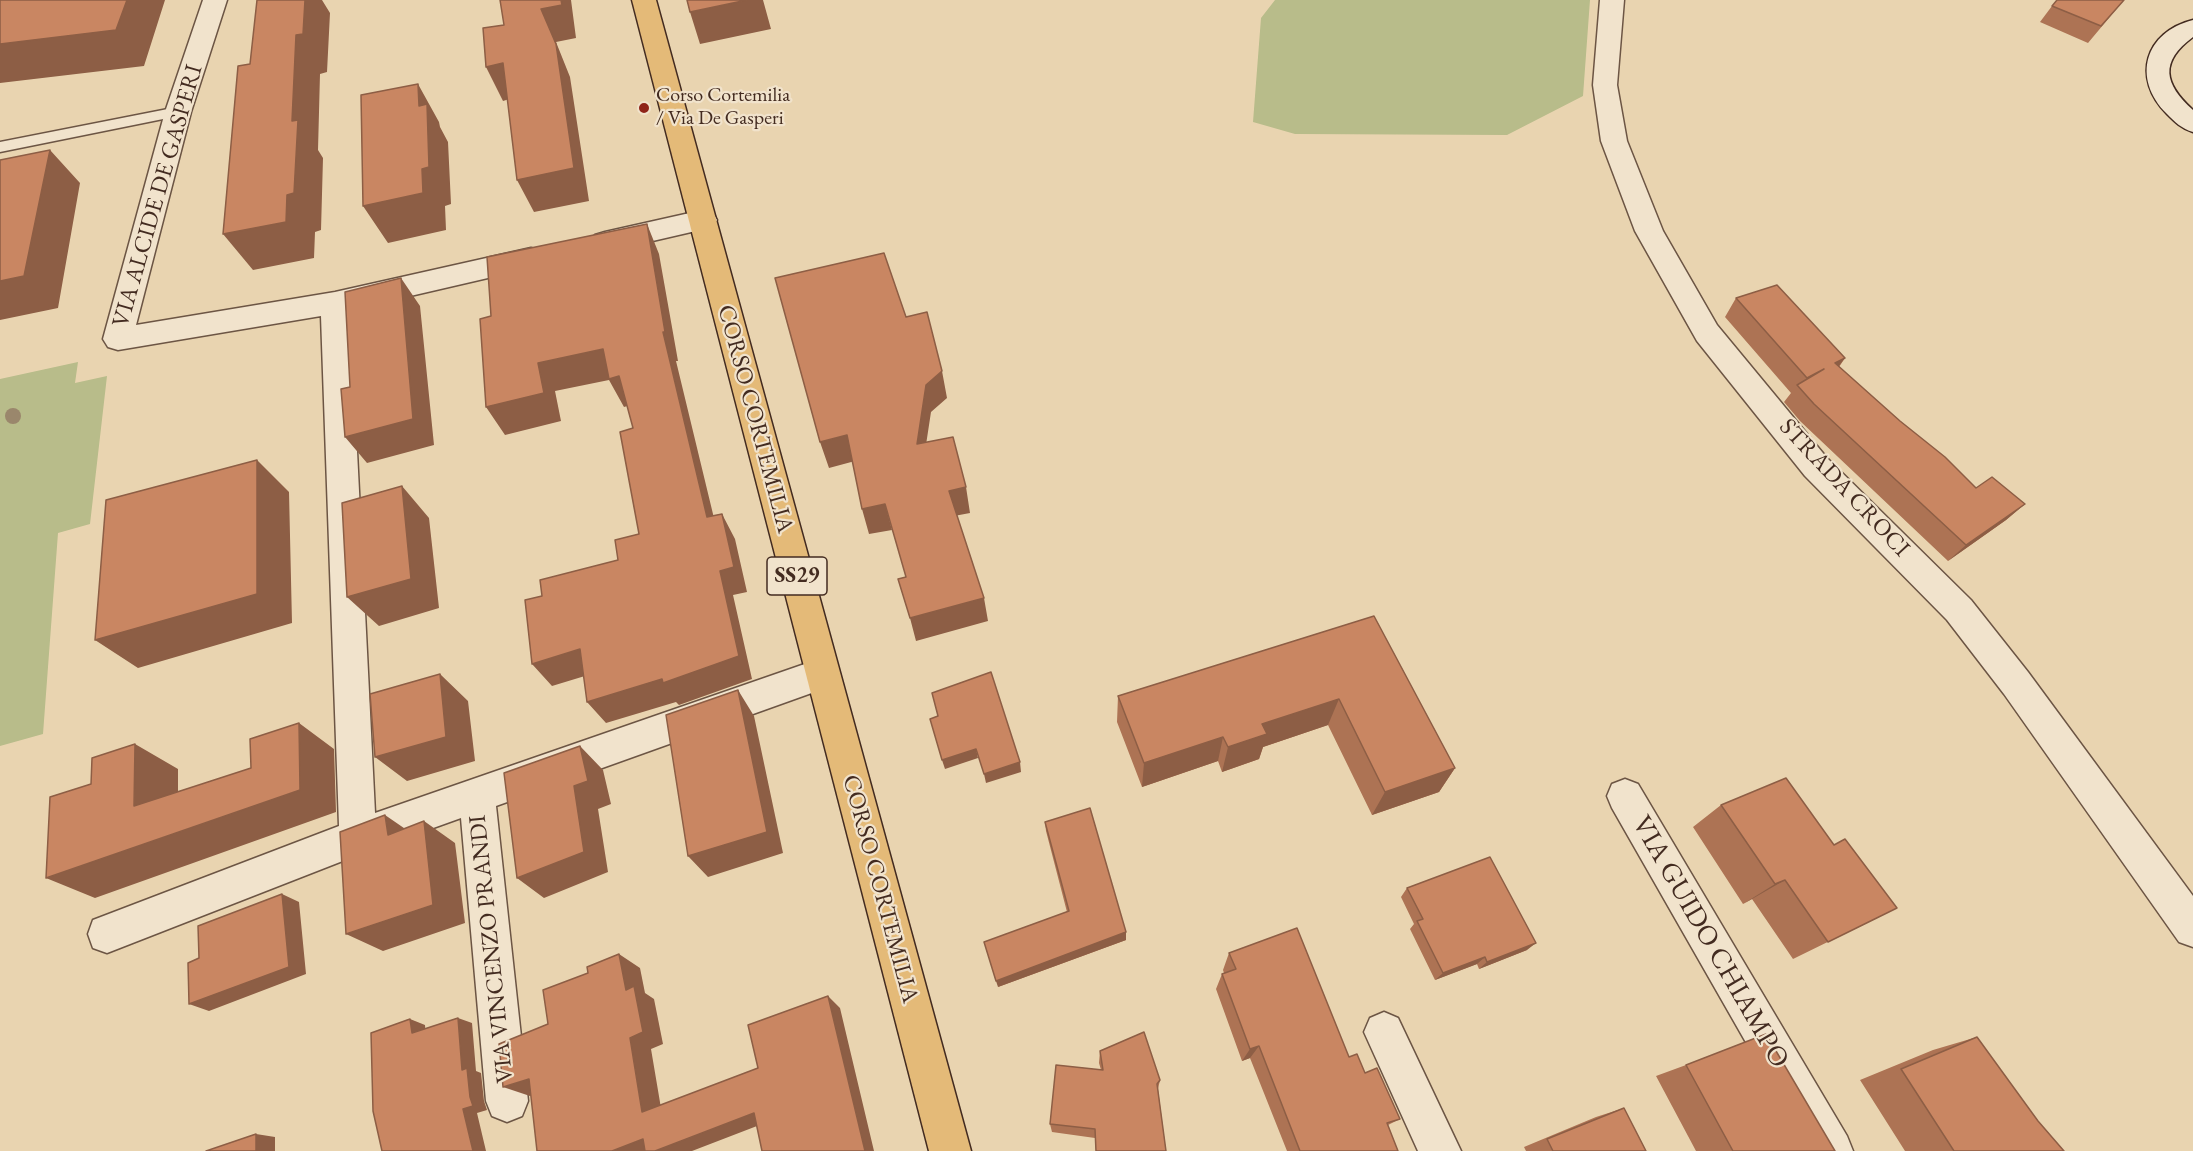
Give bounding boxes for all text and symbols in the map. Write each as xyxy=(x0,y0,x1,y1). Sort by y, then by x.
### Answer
street label: VIA ALCIDE DE GASPERI xyxy=(107,61,209,331)
place label: Corso Cortemilia / Via De Gasperi xyxy=(656,84,790,131)
marker: Corso Cortemilia / Via De Gasperi xyxy=(637,101,651,115)
street label: CORSO CORTEMILIA xyxy=(711,302,799,536)
street label: STRADA CROCI xyxy=(1773,413,1915,563)
road number: SS29 xyxy=(767,557,827,595)
street label: CORSO CORTEMILIA xyxy=(836,772,924,1006)
street label: VIA GUIDO CHIAMPO xyxy=(1624,810,1796,1074)
street label: VIA VINCENZO PRANDI xyxy=(464,814,520,1084)

